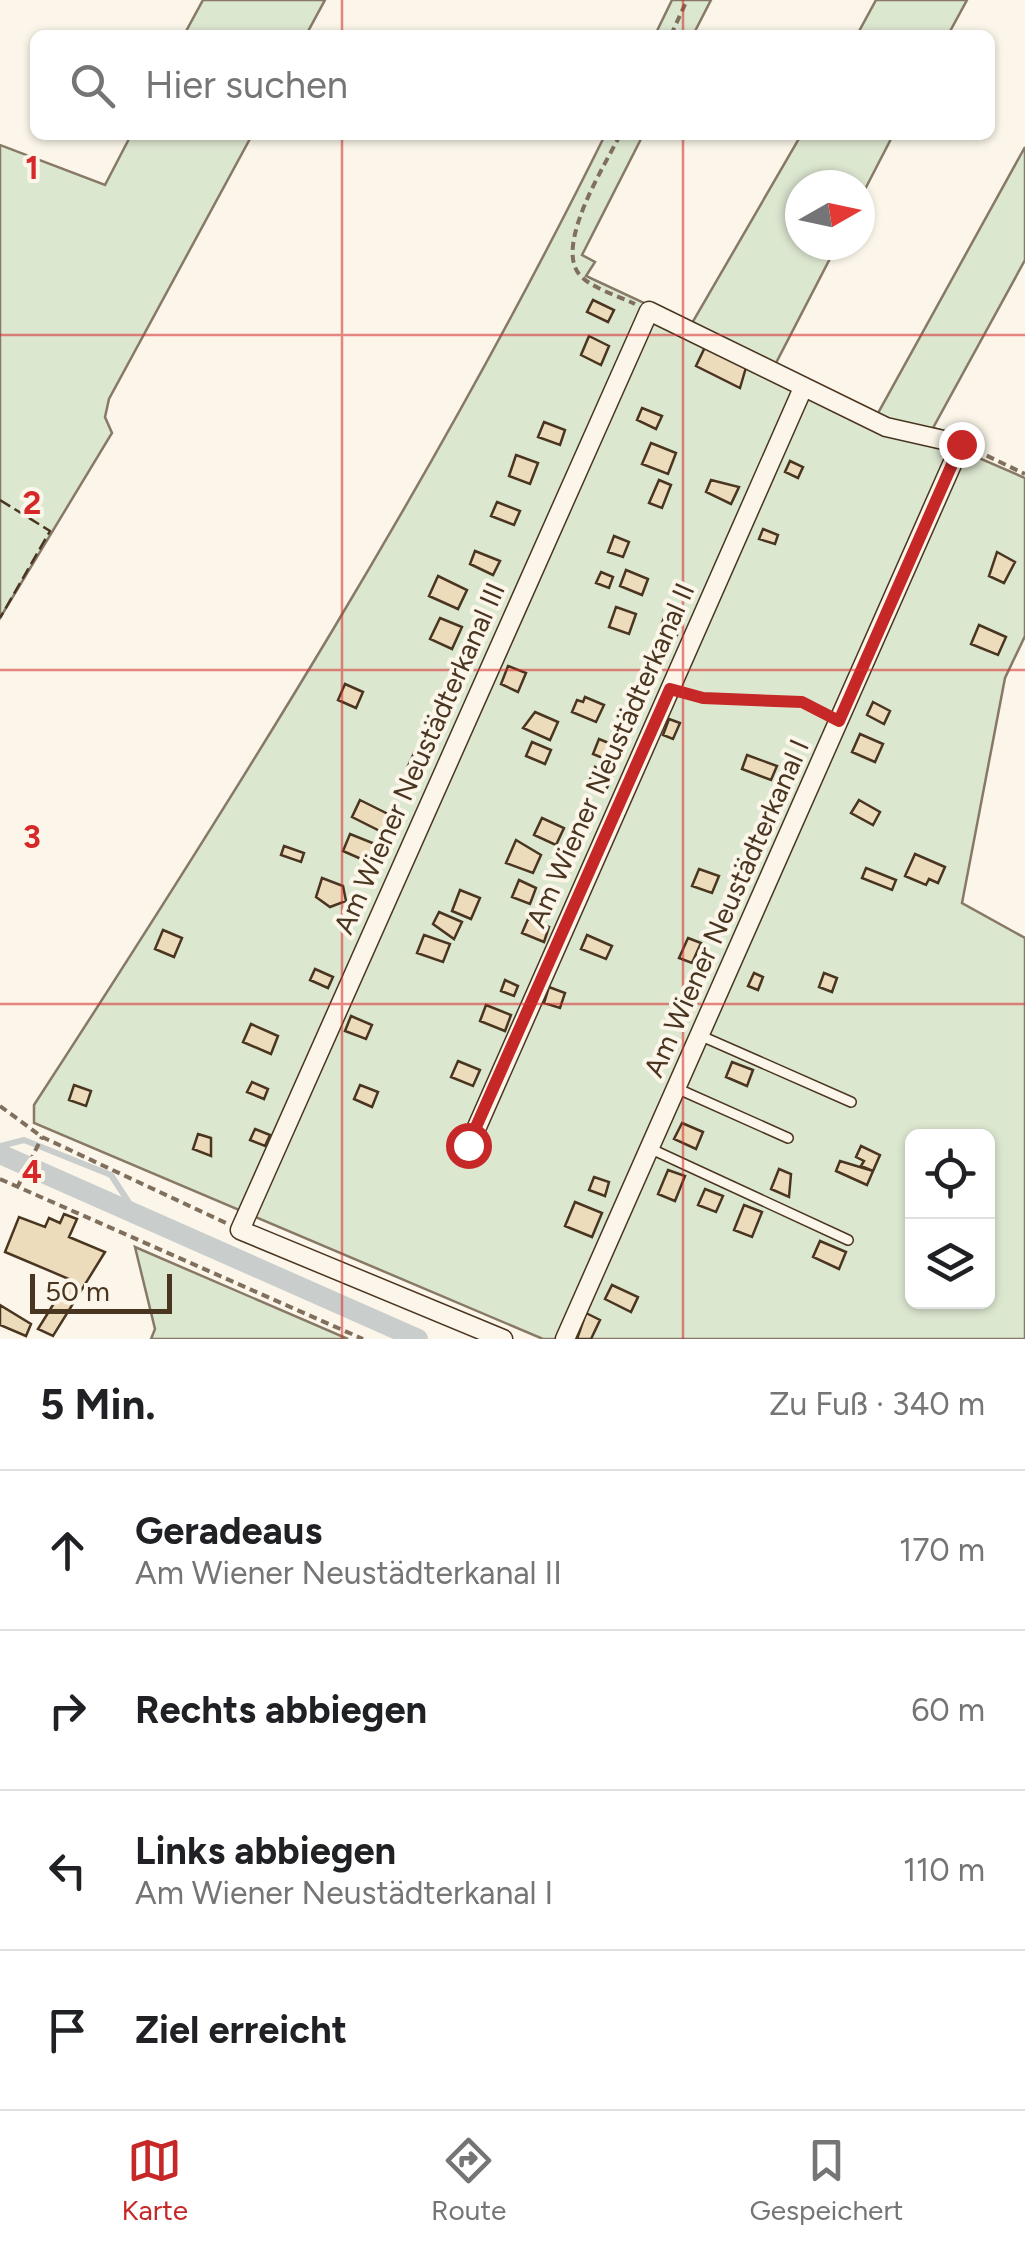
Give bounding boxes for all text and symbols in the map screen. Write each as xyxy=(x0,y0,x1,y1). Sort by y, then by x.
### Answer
search box xyxy=(30,30,995,140)
icon: search xyxy=(65,58,120,113)
text: Hier suchen xyxy=(145,62,348,108)
text: 1 xyxy=(25,149,39,187)
north arrow xyxy=(785,170,875,260)
route end xyxy=(939,422,985,468)
text: 2 xyxy=(23,484,41,522)
street label: Am Wiener Neustädterkanal III xyxy=(326,577,512,939)
street label: Am Wiener Neustädterkanal II xyxy=(519,577,701,933)
street label: Am Wiener Neustädterkanal I xyxy=(636,734,816,1082)
text: 3 xyxy=(23,818,41,856)
route start xyxy=(446,1123,492,1169)
map controls xyxy=(905,1129,995,1309)
button: locate xyxy=(905,1129,995,1219)
text: 4 xyxy=(22,1153,42,1191)
button: layers xyxy=(905,1219,995,1309)
scale bar xyxy=(30,1269,172,1314)
text: 50 m xyxy=(45,1274,110,1308)
text: 5 Min. xyxy=(40,1379,156,1430)
text: Zu Fuß · 340 m xyxy=(769,1385,985,1423)
text: Geradeaus xyxy=(135,1508,322,1554)
icon: ahead xyxy=(40,1523,95,1578)
text: 170 m xyxy=(899,1531,985,1569)
text: Am Wiener Neustädterkanal II xyxy=(135,1554,562,1592)
icon: right xyxy=(40,1683,95,1738)
text: Rechts abbiegen xyxy=(135,1687,427,1733)
text: 60 m xyxy=(911,1691,985,1729)
text: Links abbiegen xyxy=(135,1828,396,1874)
icon: left xyxy=(40,1843,95,1898)
text: 110 m xyxy=(903,1851,985,1889)
text: Am Wiener Neustädterkanal I xyxy=(135,1874,553,1912)
icon: arrive xyxy=(40,2003,95,2058)
text: Ziel erreicht xyxy=(135,2007,347,2053)
tab: Karte xyxy=(122,2133,188,2227)
tab: Route xyxy=(431,2133,506,2227)
tab: Gespeichert xyxy=(749,2133,903,2227)

